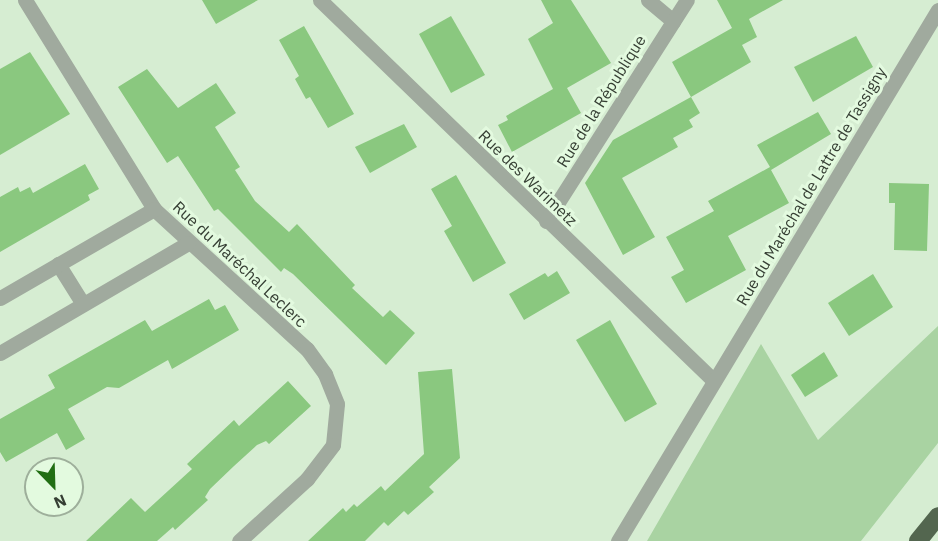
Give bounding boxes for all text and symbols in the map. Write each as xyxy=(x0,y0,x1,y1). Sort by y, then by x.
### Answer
street label: Rue de la République xyxy=(552,31,650,171)
street label: Rue du Maréchal de Lattre de Tassigny xyxy=(732,63,890,309)
street label: Rue des Warimetz xyxy=(475,126,581,230)
street label: Rue du Maréchal Leclerc xyxy=(169,197,311,331)
north arrow xyxy=(24,457,84,517)
text: N xyxy=(51,490,69,513)

